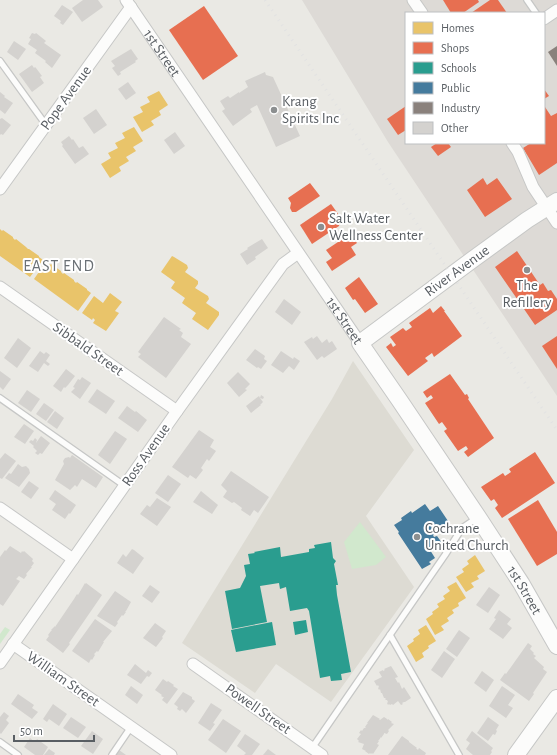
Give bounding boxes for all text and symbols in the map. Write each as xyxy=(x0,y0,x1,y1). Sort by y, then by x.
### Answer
legend xyxy=(405,12,545,144)
text: Homes xyxy=(441,22,474,34)
street label: 1st Street xyxy=(141,27,183,79)
text: Shops xyxy=(441,42,469,54)
text: Schools xyxy=(441,62,476,74)
street label: Pope Avenue xyxy=(38,63,94,133)
text: Public xyxy=(441,82,470,94)
place label: Krang Spirits Inc xyxy=(282,94,339,126)
text: Industry xyxy=(441,102,480,115)
marker: Krang Spirits Inc xyxy=(269,105,279,115)
text: Other xyxy=(441,122,468,134)
place label: Salt Water Wellness Center xyxy=(329,211,423,243)
marker: Salt Water Wellness Center xyxy=(316,222,326,232)
street label: River Avenue xyxy=(422,243,492,299)
district label: EAST END xyxy=(23,258,95,274)
marker: The Refillery xyxy=(522,265,532,275)
place label: The Refillery xyxy=(503,278,552,310)
street label: 1st Street xyxy=(323,294,366,347)
street label: Sibbald Street xyxy=(50,319,126,379)
street label: Ross Avenue xyxy=(119,421,173,489)
place label: Cochrane United Church xyxy=(425,521,509,553)
marker: Cochrane United Church xyxy=(412,532,422,542)
street label: 1st Street xyxy=(505,563,545,617)
street label: William Street xyxy=(24,649,102,710)
street label: Powell Street xyxy=(222,681,294,737)
scale bar xyxy=(14,717,94,743)
text: 50 m xyxy=(20,725,43,737)

